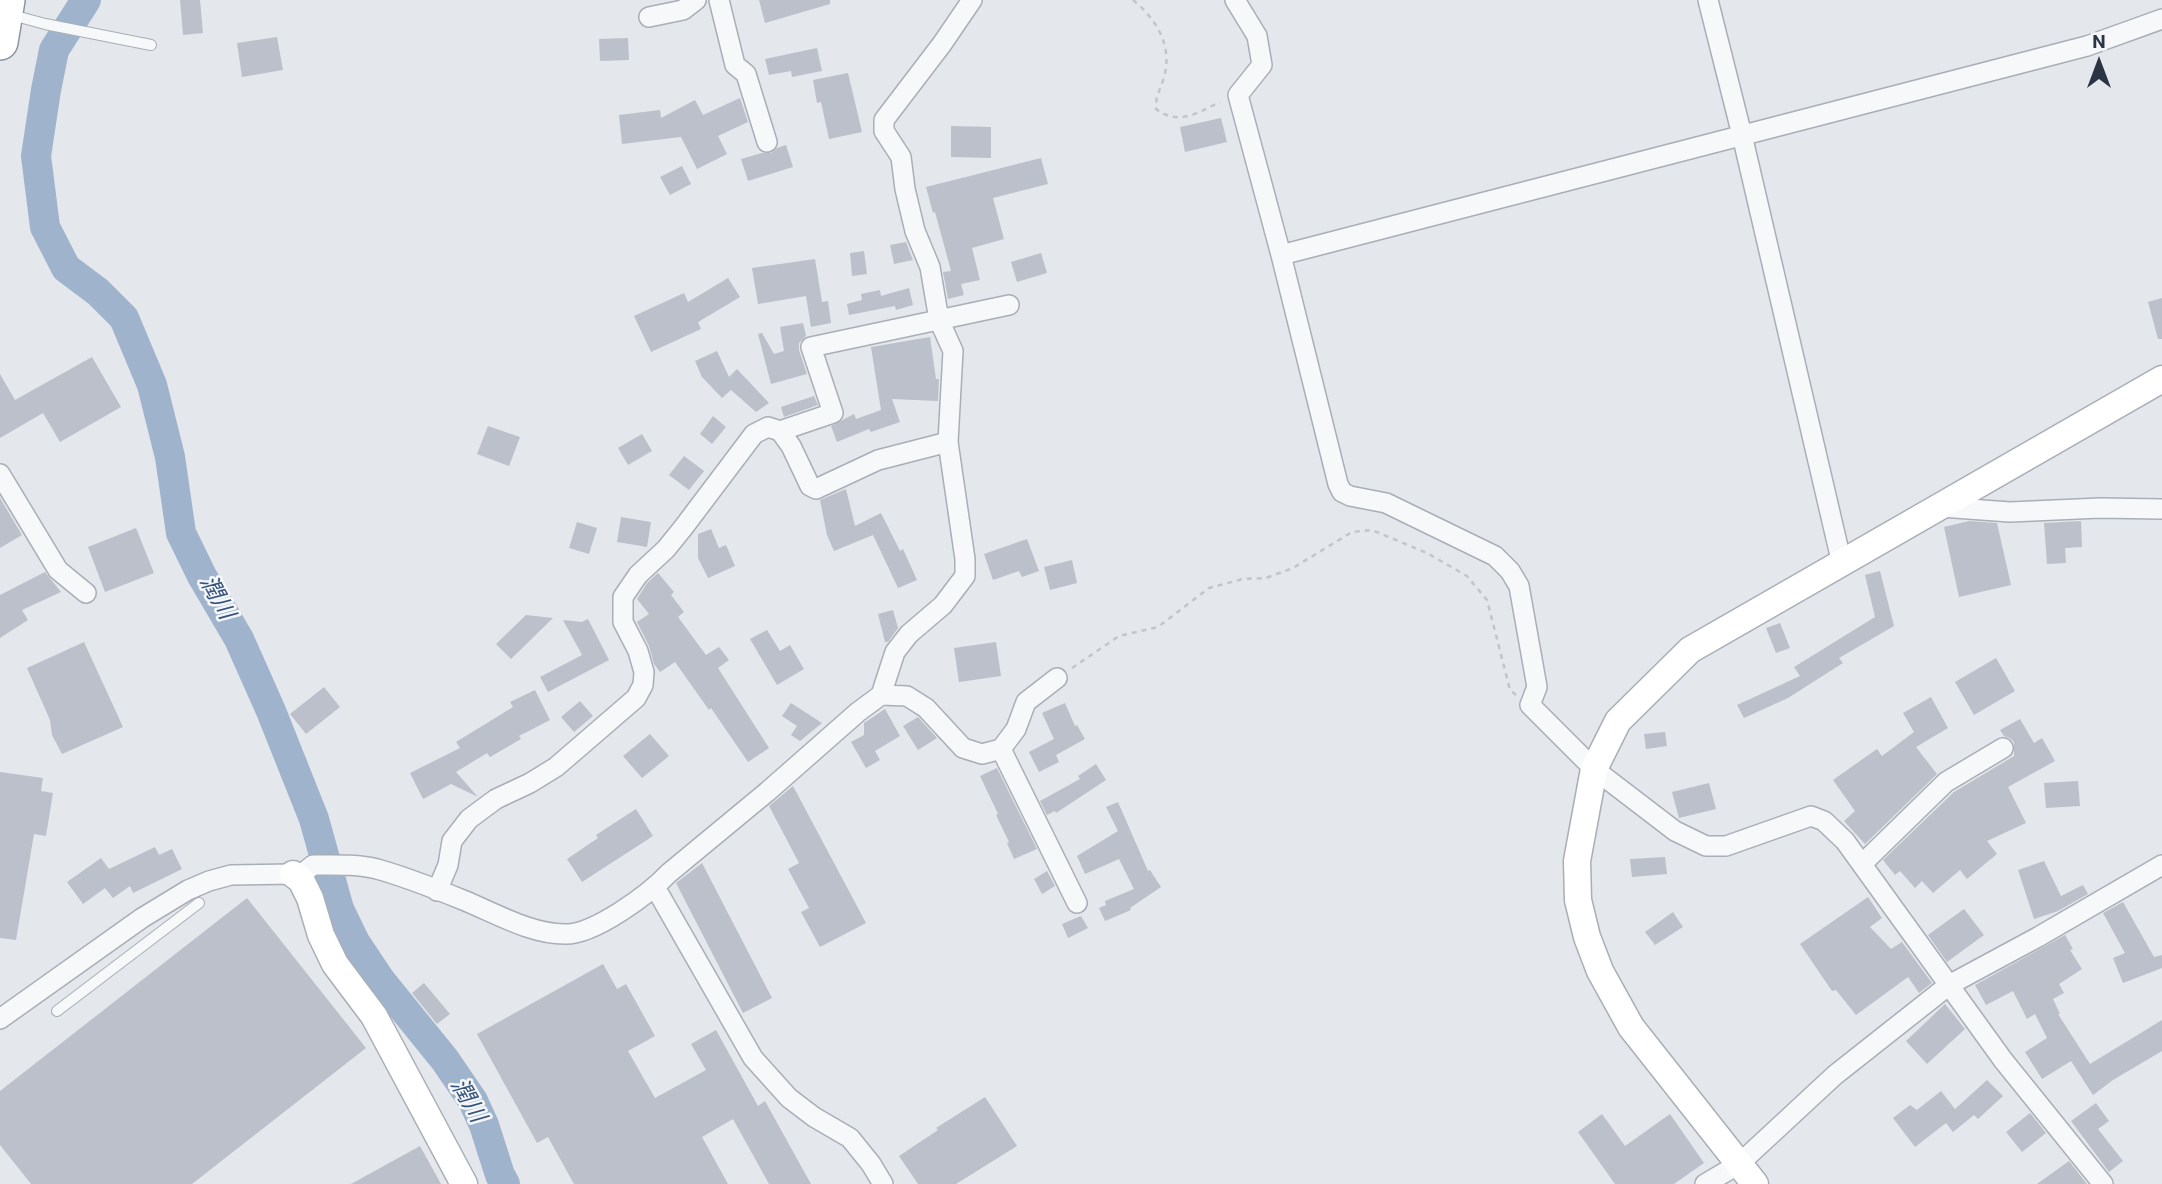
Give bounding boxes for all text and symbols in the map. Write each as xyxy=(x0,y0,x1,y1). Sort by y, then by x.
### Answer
north arrow xyxy=(2064,28,2134,98)
text: N xyxy=(2092,30,2106,53)
water label: 潤川 xyxy=(193,571,239,625)
water label: 潤川 xyxy=(444,1074,490,1128)

